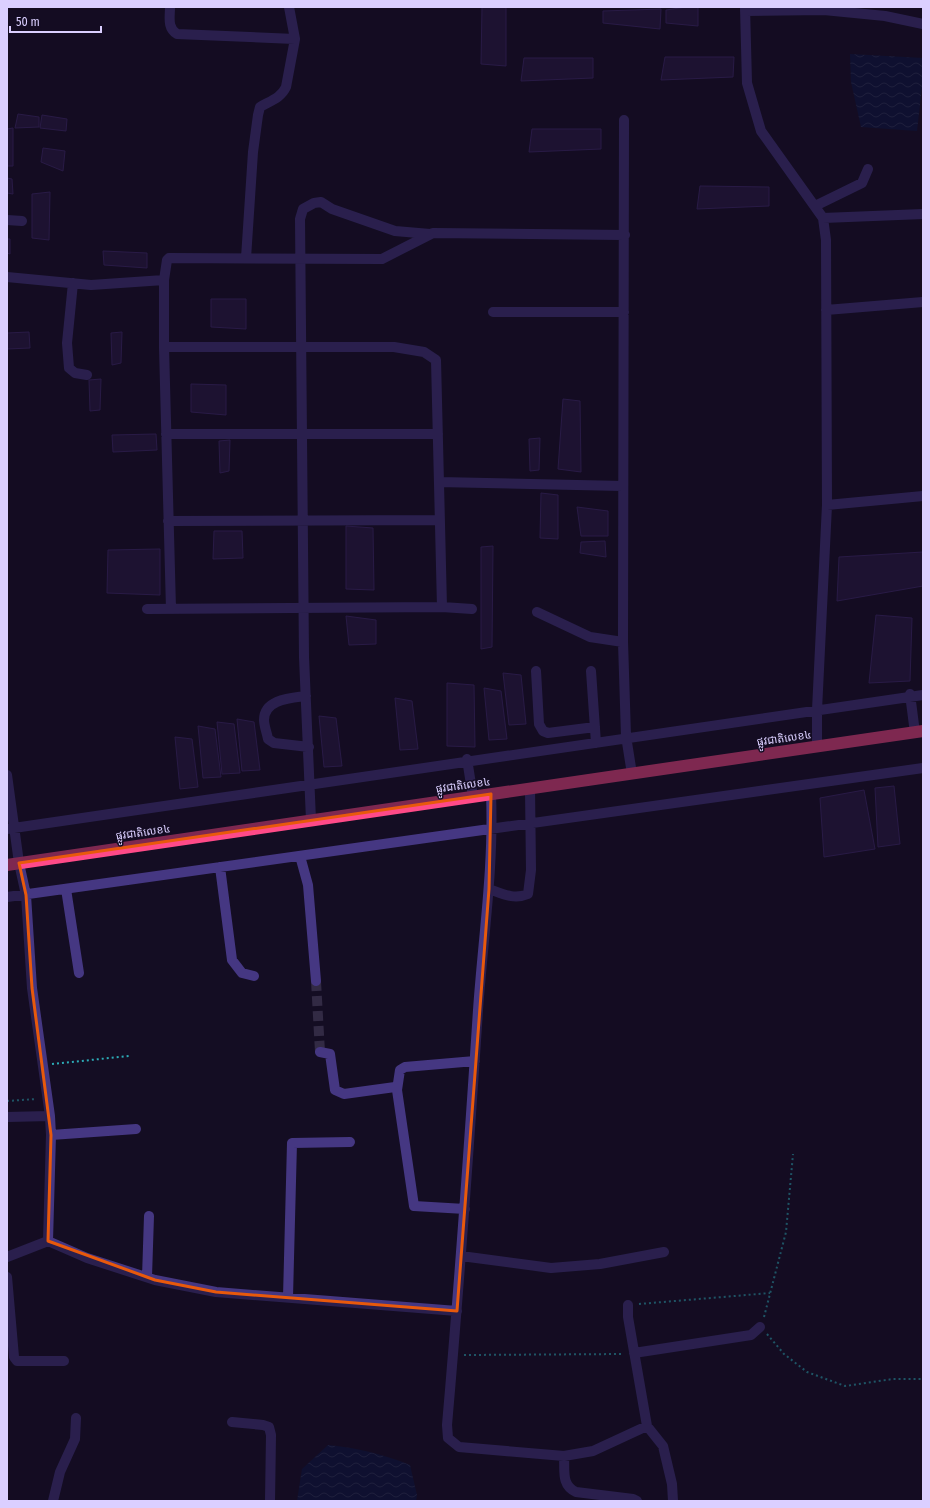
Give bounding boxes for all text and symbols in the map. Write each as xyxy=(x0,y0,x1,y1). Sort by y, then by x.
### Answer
scale bar xyxy=(10,8,101,34)
text: 50 m xyxy=(16,15,40,29)
street label: ផ្លូវជាតិលេខ៤ xyxy=(756,728,813,752)
street label: ផ្លូវជាតិលេខ៤ xyxy=(435,775,492,799)
street label: ផ្លូវជាតិលេខ៤ xyxy=(115,822,172,846)

